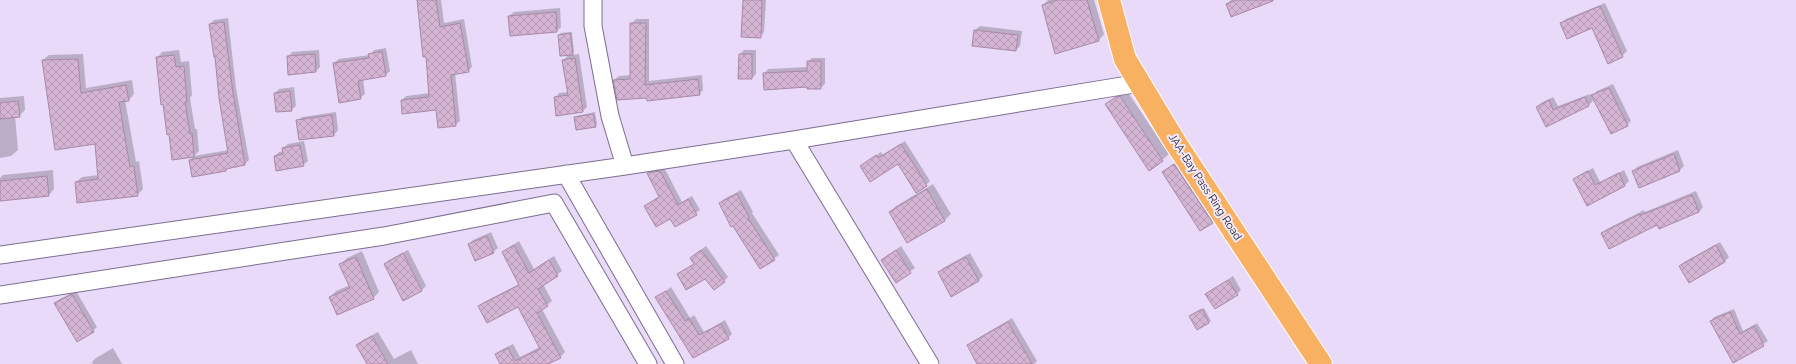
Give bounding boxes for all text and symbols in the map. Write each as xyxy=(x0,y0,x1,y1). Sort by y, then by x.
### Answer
street label: JAA-Bay Pass Ring Road xyxy=(1166,131,1244,243)

